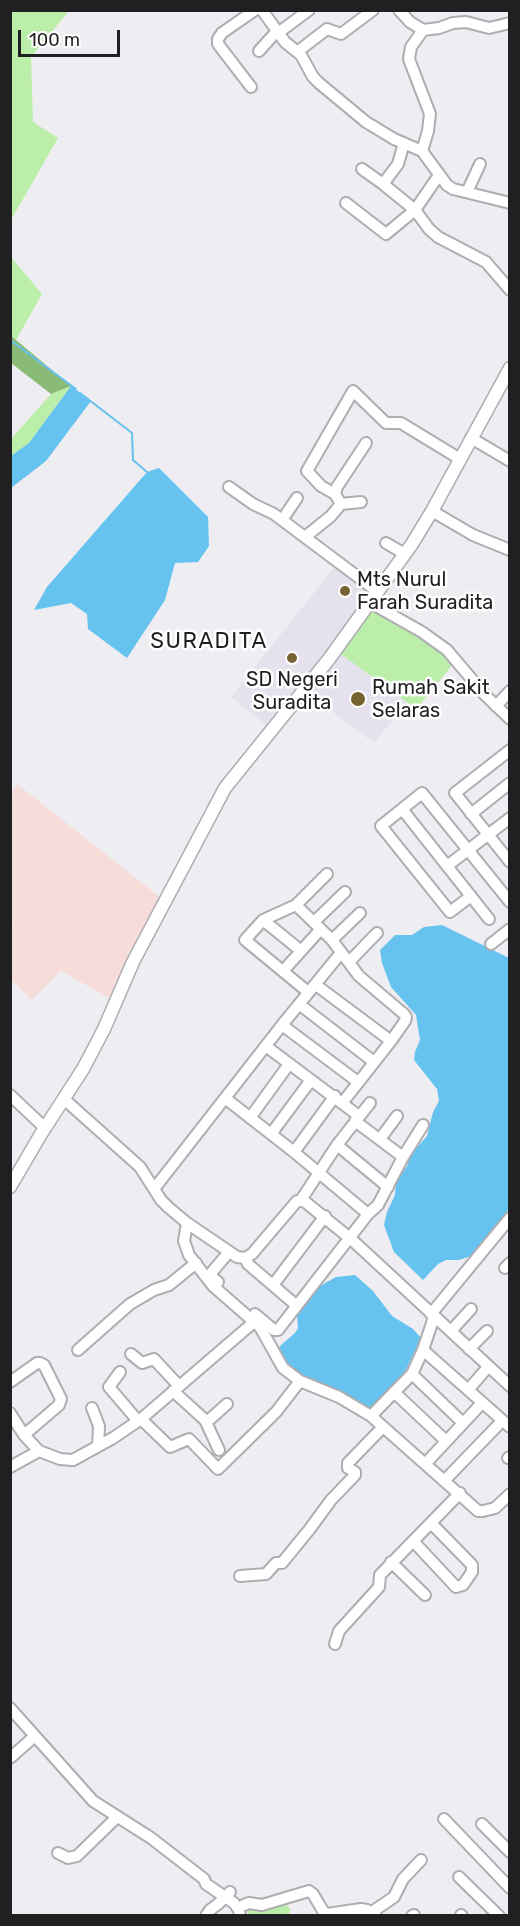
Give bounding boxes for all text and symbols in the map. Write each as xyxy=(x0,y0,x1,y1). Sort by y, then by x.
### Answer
scale bar xyxy=(21,18,123,56)
text: 100 m xyxy=(29,29,80,51)
place label: Mts Nurul Farah Suradita xyxy=(357,568,493,615)
marker: Mts Nurul Farah Suradita xyxy=(338,584,352,598)
district label: SURADITA xyxy=(150,629,268,655)
marker: SD Negeri Suradita xyxy=(285,651,299,665)
place label: SD Negeri Suradita xyxy=(246,668,338,715)
place label: Rumah Sakit Selaras xyxy=(372,676,489,723)
marker: Rumah Sakit Selaras xyxy=(349,690,367,708)

